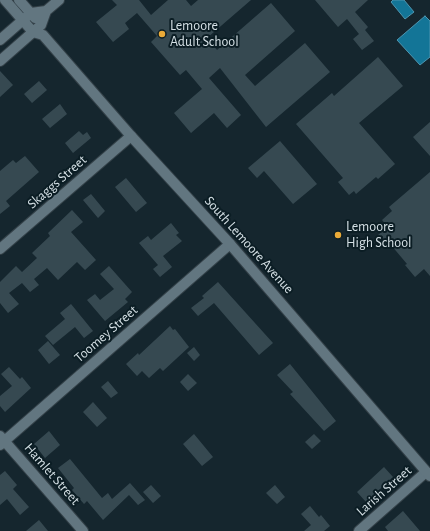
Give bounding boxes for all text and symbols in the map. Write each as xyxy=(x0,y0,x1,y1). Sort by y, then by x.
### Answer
place label: Lemoore Adult School xyxy=(170,18,239,50)
marker: Lemoore Adult School xyxy=(157,29,167,39)
street label: Skaggs Street xyxy=(24,152,90,212)
street label: South Lemoore Avenue xyxy=(201,193,297,297)
place label: Lemoore High School xyxy=(346,219,412,252)
marker: Lemoore High School xyxy=(333,230,343,240)
street label: Toomey Street xyxy=(71,302,141,366)
street label: Hamlet Street xyxy=(21,440,83,508)
street label: Larish Street xyxy=(353,462,415,520)

